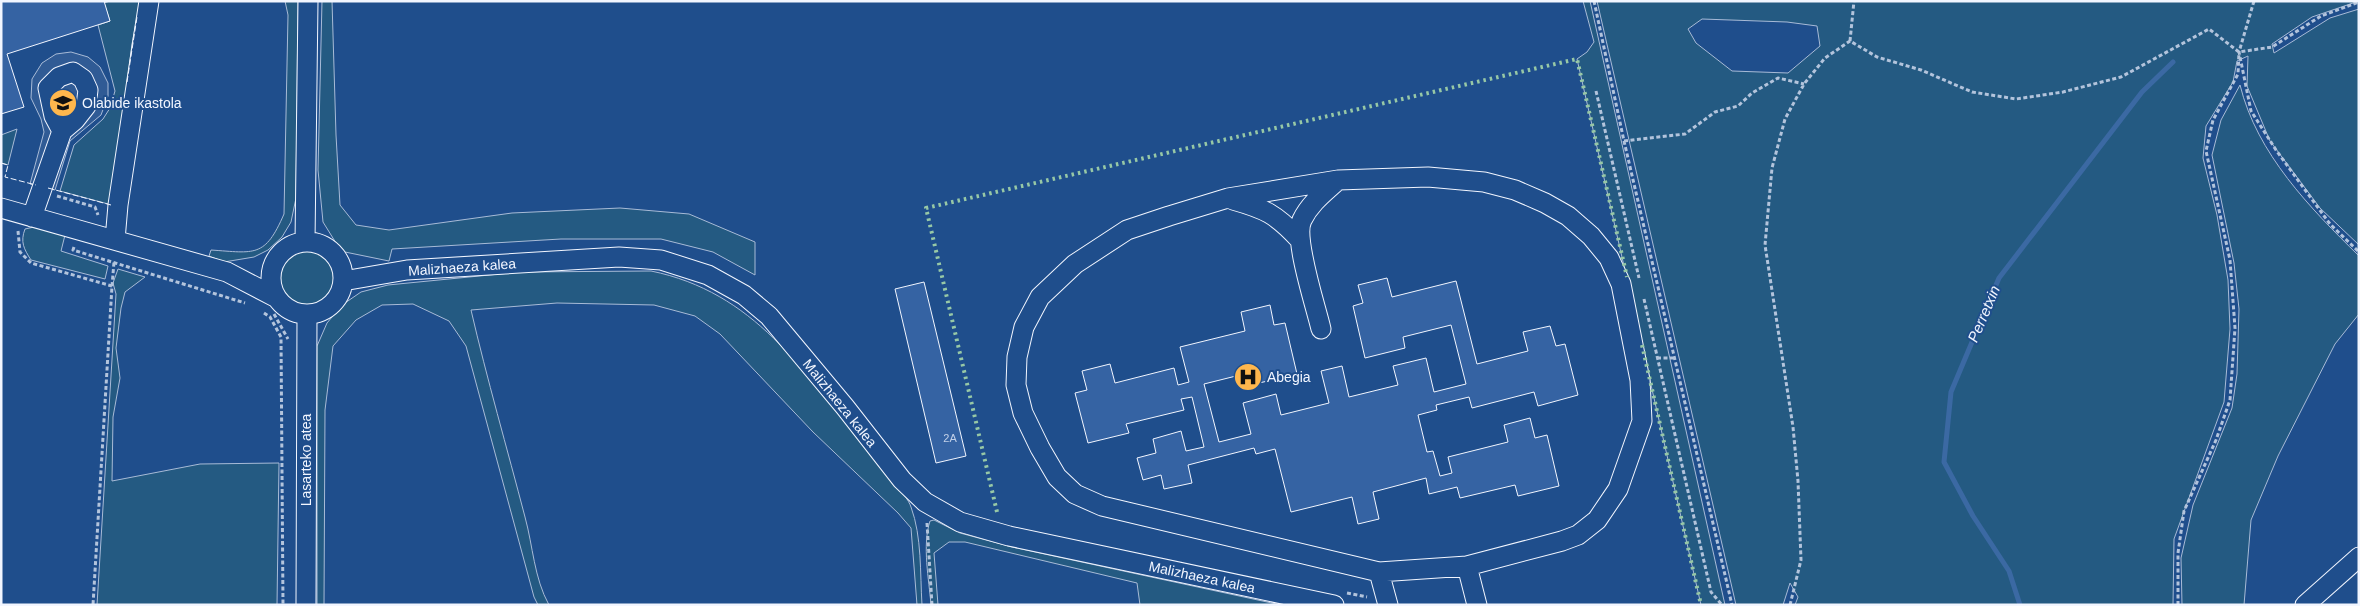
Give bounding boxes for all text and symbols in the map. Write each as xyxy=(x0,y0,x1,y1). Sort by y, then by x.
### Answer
school or university icon: Olabide ikastola xyxy=(48,88,78,118)
place label: Olabide ikastola xyxy=(82,95,182,111)
street label: Malizhaeza kalea xyxy=(407,255,517,279)
water label: Perretxin xyxy=(1964,283,2003,345)
street label: Malizhaeza kalea xyxy=(800,356,880,450)
hospital icon: Abegia xyxy=(1233,362,1263,392)
place label: Abegia xyxy=(1267,369,1311,385)
street label: Lasarteko atea xyxy=(298,413,314,506)
house number: 2A xyxy=(943,432,957,444)
street label: Malizhaeza kalea xyxy=(1147,558,1257,596)

